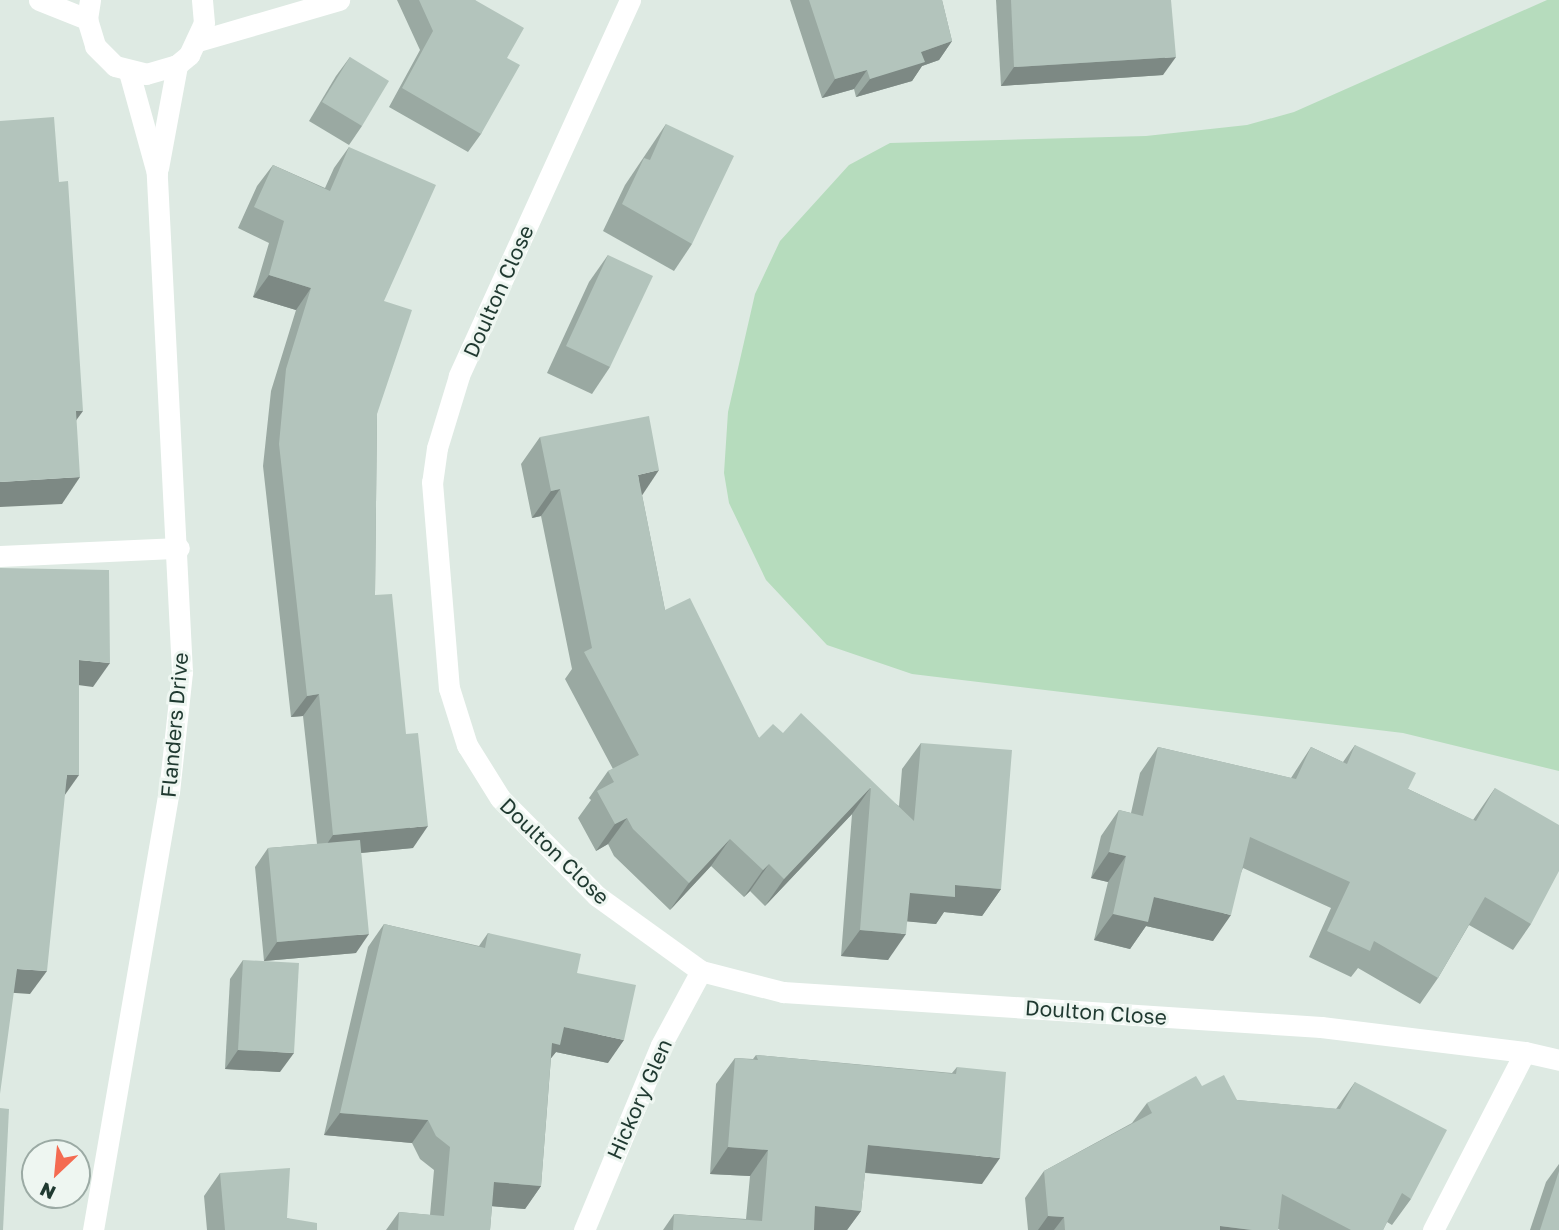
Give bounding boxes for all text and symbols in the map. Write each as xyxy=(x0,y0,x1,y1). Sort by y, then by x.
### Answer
street label: Doulton Close xyxy=(458,221,538,361)
street label: Flanders Drive xyxy=(155,651,193,799)
street label: Doulton Close xyxy=(495,793,615,909)
street label: Doulton Close xyxy=(1024,994,1168,1030)
street label: Hickory Glen xyxy=(601,1035,677,1163)
north arrow xyxy=(21,1139,91,1209)
text: N xyxy=(36,1178,59,1205)

